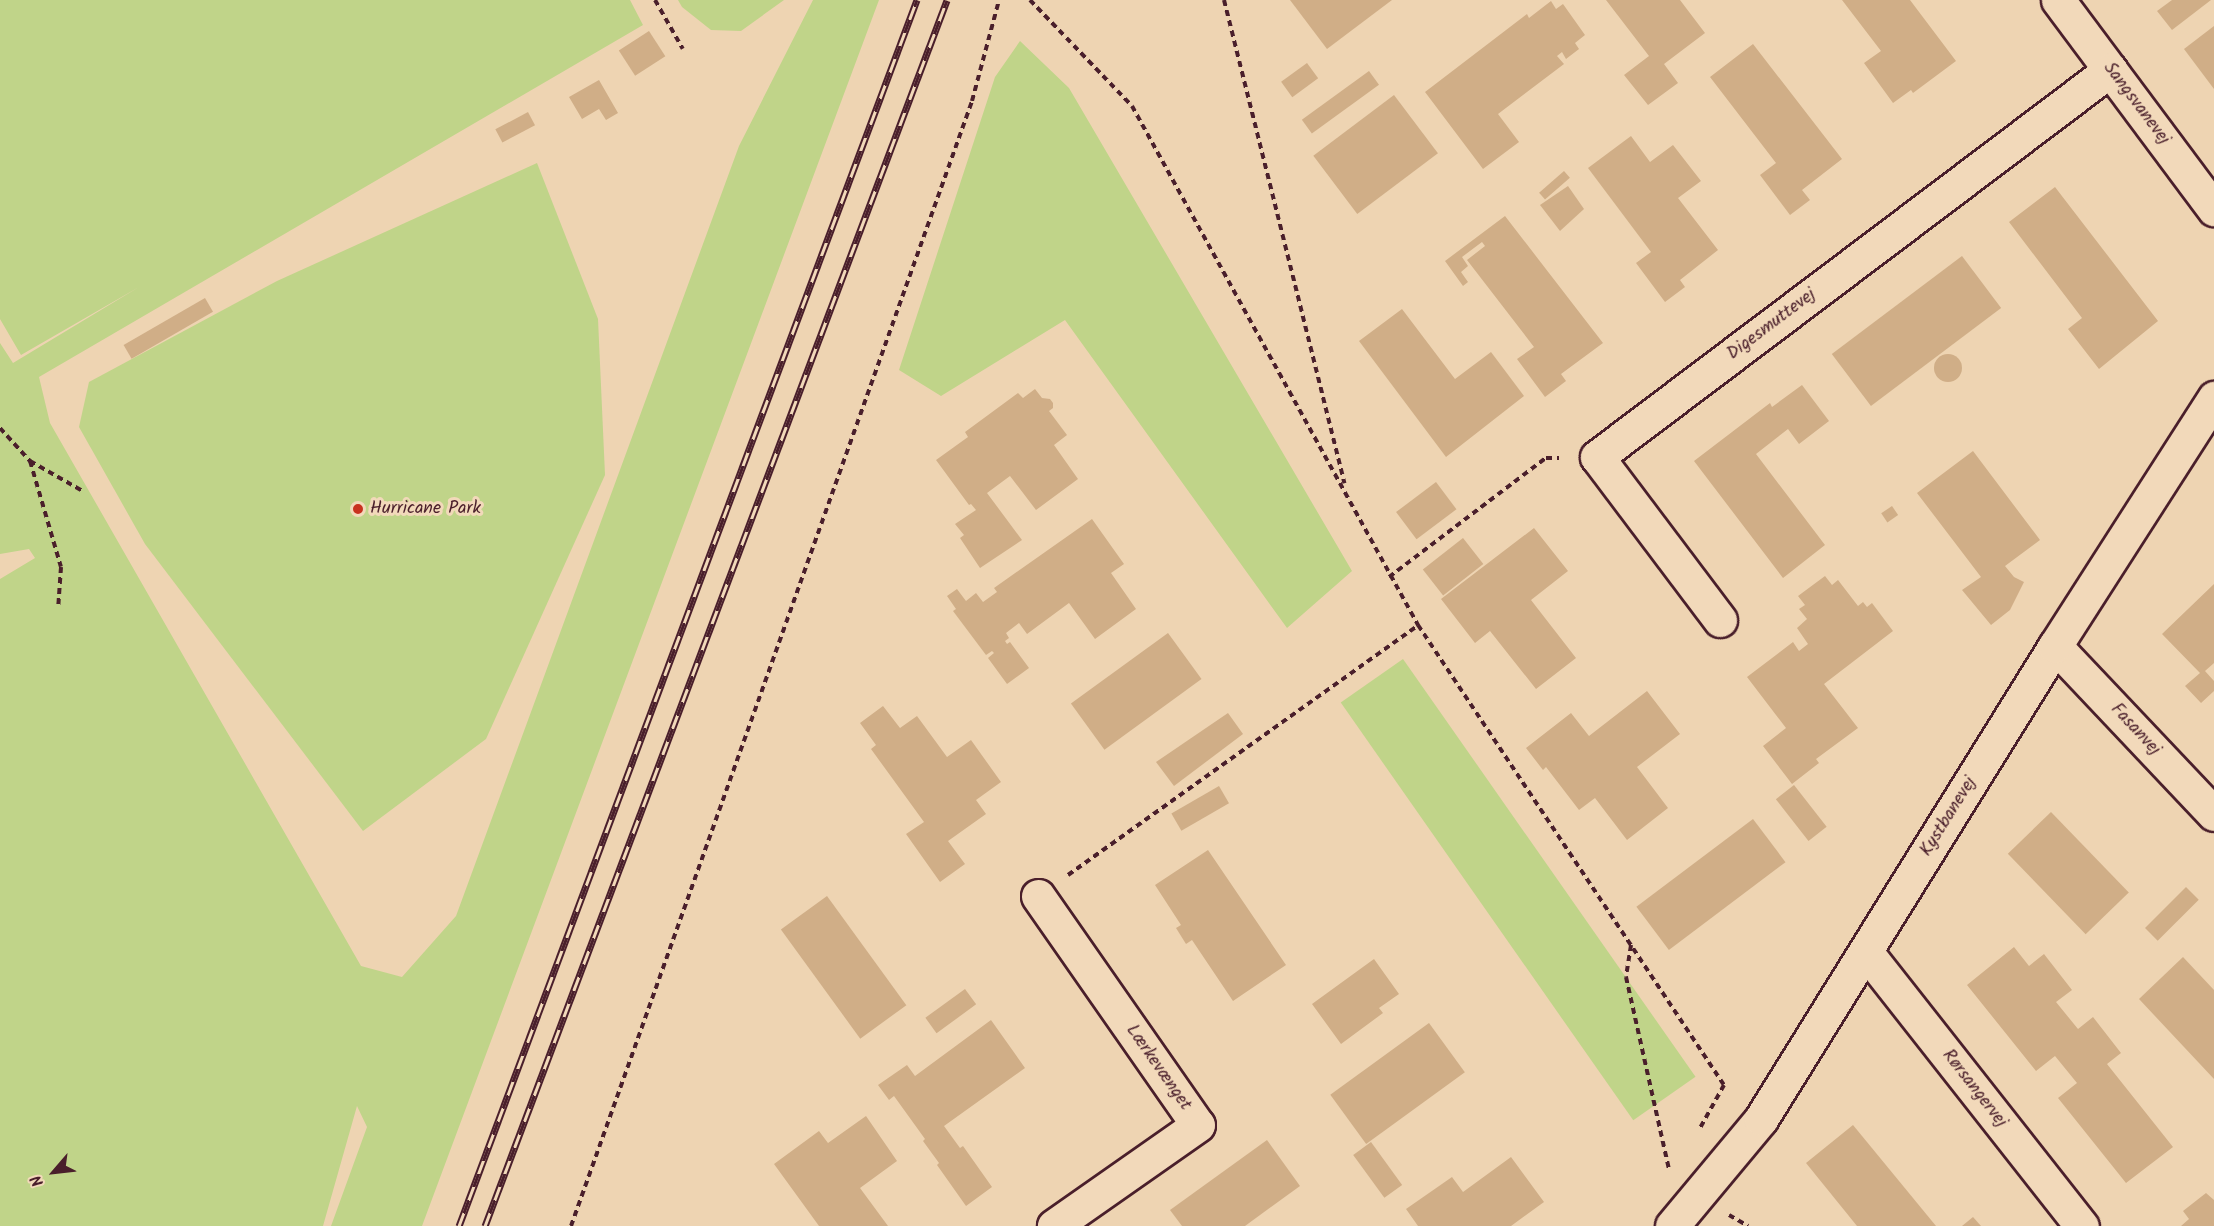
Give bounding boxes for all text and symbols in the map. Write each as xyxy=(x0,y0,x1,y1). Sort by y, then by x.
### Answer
street label: Sangsvanevej xyxy=(2098,58,2174,150)
street label: Digesmuttevej xyxy=(1723,285,1821,365)
place label: Hurricane Park xyxy=(370,498,481,520)
marker: Hurricane Park xyxy=(351,502,365,516)
street label: Fasanvej xyxy=(2105,699,2165,761)
street label: Kystbanevej xyxy=(1916,773,1982,861)
street label: Lærkevænget xyxy=(1121,1021,1195,1115)
street label: Rørsangervej xyxy=(1937,1046,2011,1132)
north arrow xyxy=(24,1142,84,1202)
text: N xyxy=(24,1170,51,1191)

